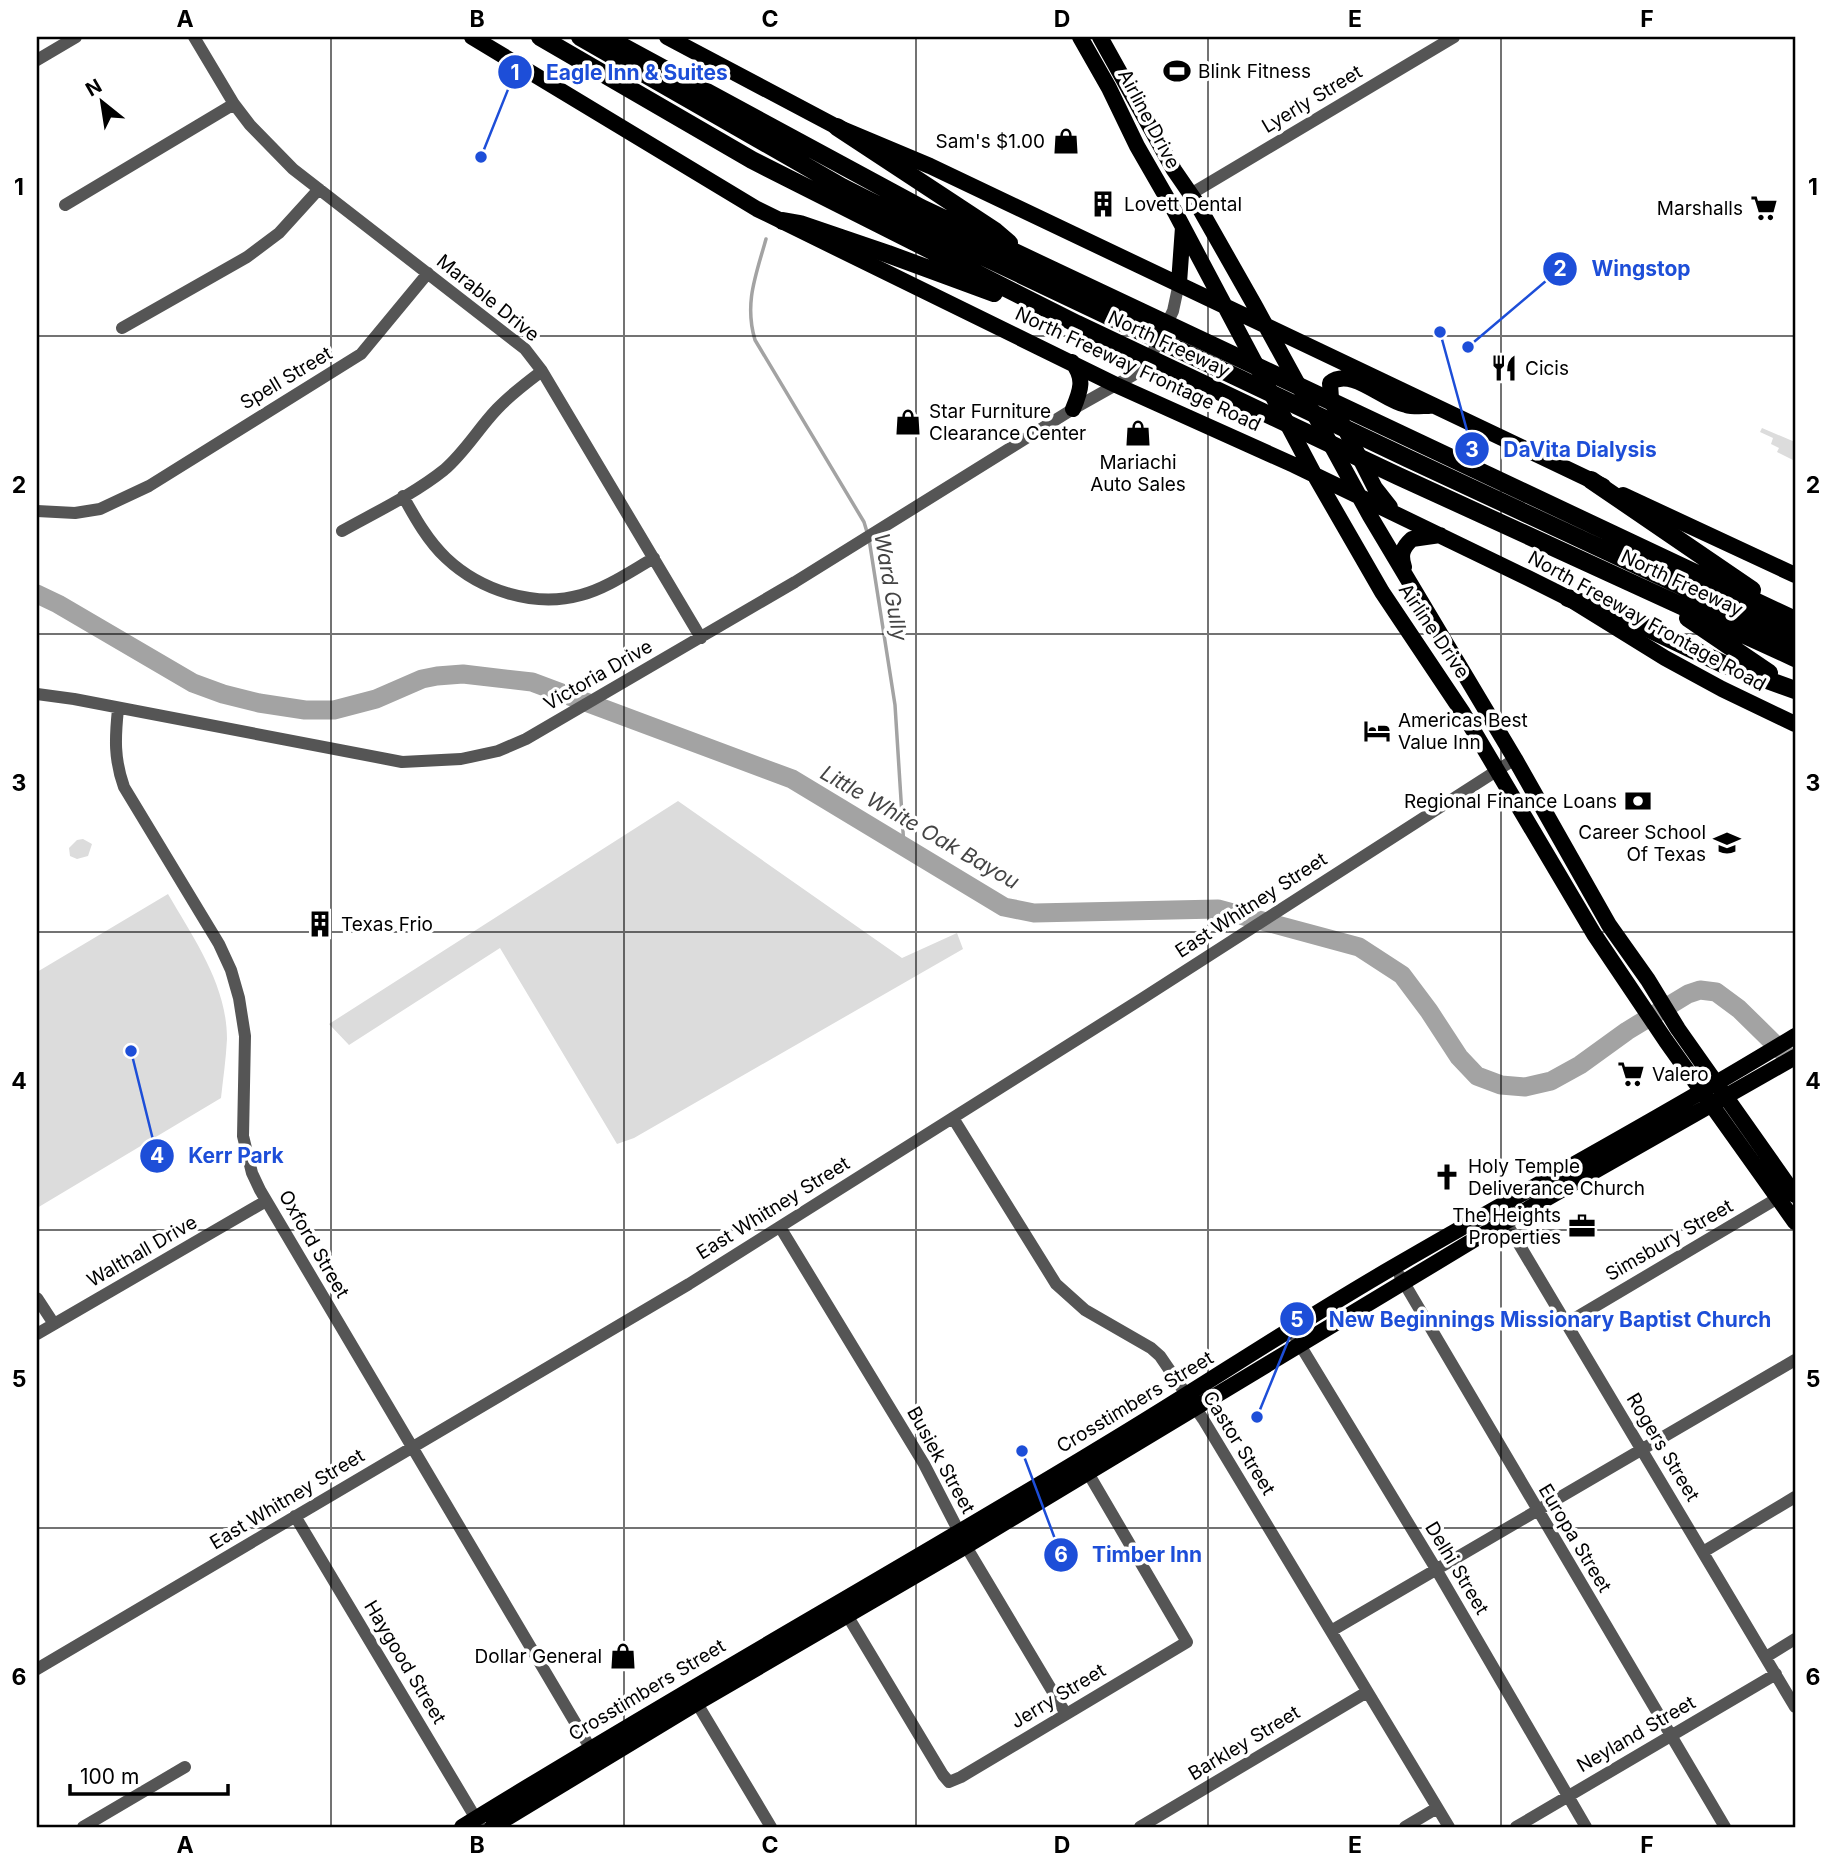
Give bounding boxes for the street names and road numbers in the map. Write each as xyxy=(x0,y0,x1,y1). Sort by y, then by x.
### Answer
street label: Lyerly Street xyxy=(1258,60,1366,138)
street label: Airline Drive xyxy=(1113,65,1185,173)
street label: Marable Drive xyxy=(432,250,544,346)
street label: North Freeway Frontage Road xyxy=(1012,302,1264,436)
street label: North Freeway xyxy=(1104,306,1234,382)
street label: Spell Street xyxy=(236,342,336,414)
street label: North Freeway xyxy=(1617,545,1747,621)
street label: North Freeway Frontage Road xyxy=(1524,546,1770,696)
street label: Airline Drive xyxy=(1394,579,1474,683)
street label: Victoria Drive xyxy=(540,635,656,715)
street label: East Whitney Street xyxy=(1171,847,1331,963)
street label: East Whitney Street xyxy=(692,1152,854,1264)
street label: Oxford Street xyxy=(274,1186,354,1302)
street label: Simsbury Street xyxy=(1601,1194,1737,1286)
street label: Walthall Drive xyxy=(83,1210,201,1292)
street label: Crosstimbers Street xyxy=(1053,1346,1217,1458)
street label: Castor Street xyxy=(1198,1387,1280,1499)
street label: Rogers Street xyxy=(1622,1389,1704,1505)
street label: Busiek Street xyxy=(902,1402,980,1518)
street label: East Whitney Street xyxy=(206,1444,368,1554)
street label: Europa Street xyxy=(1534,1480,1616,1596)
street label: Delhi Street xyxy=(1420,1517,1494,1619)
street label: Haygood Street xyxy=(359,1596,451,1728)
street label: Crosstimbers Street xyxy=(565,1634,729,1746)
street label: Jerry Street xyxy=(1006,1659,1110,1733)
street label: Neyland Street xyxy=(1573,1691,1699,1777)
street label: Barkley Street xyxy=(1184,1701,1304,1785)

